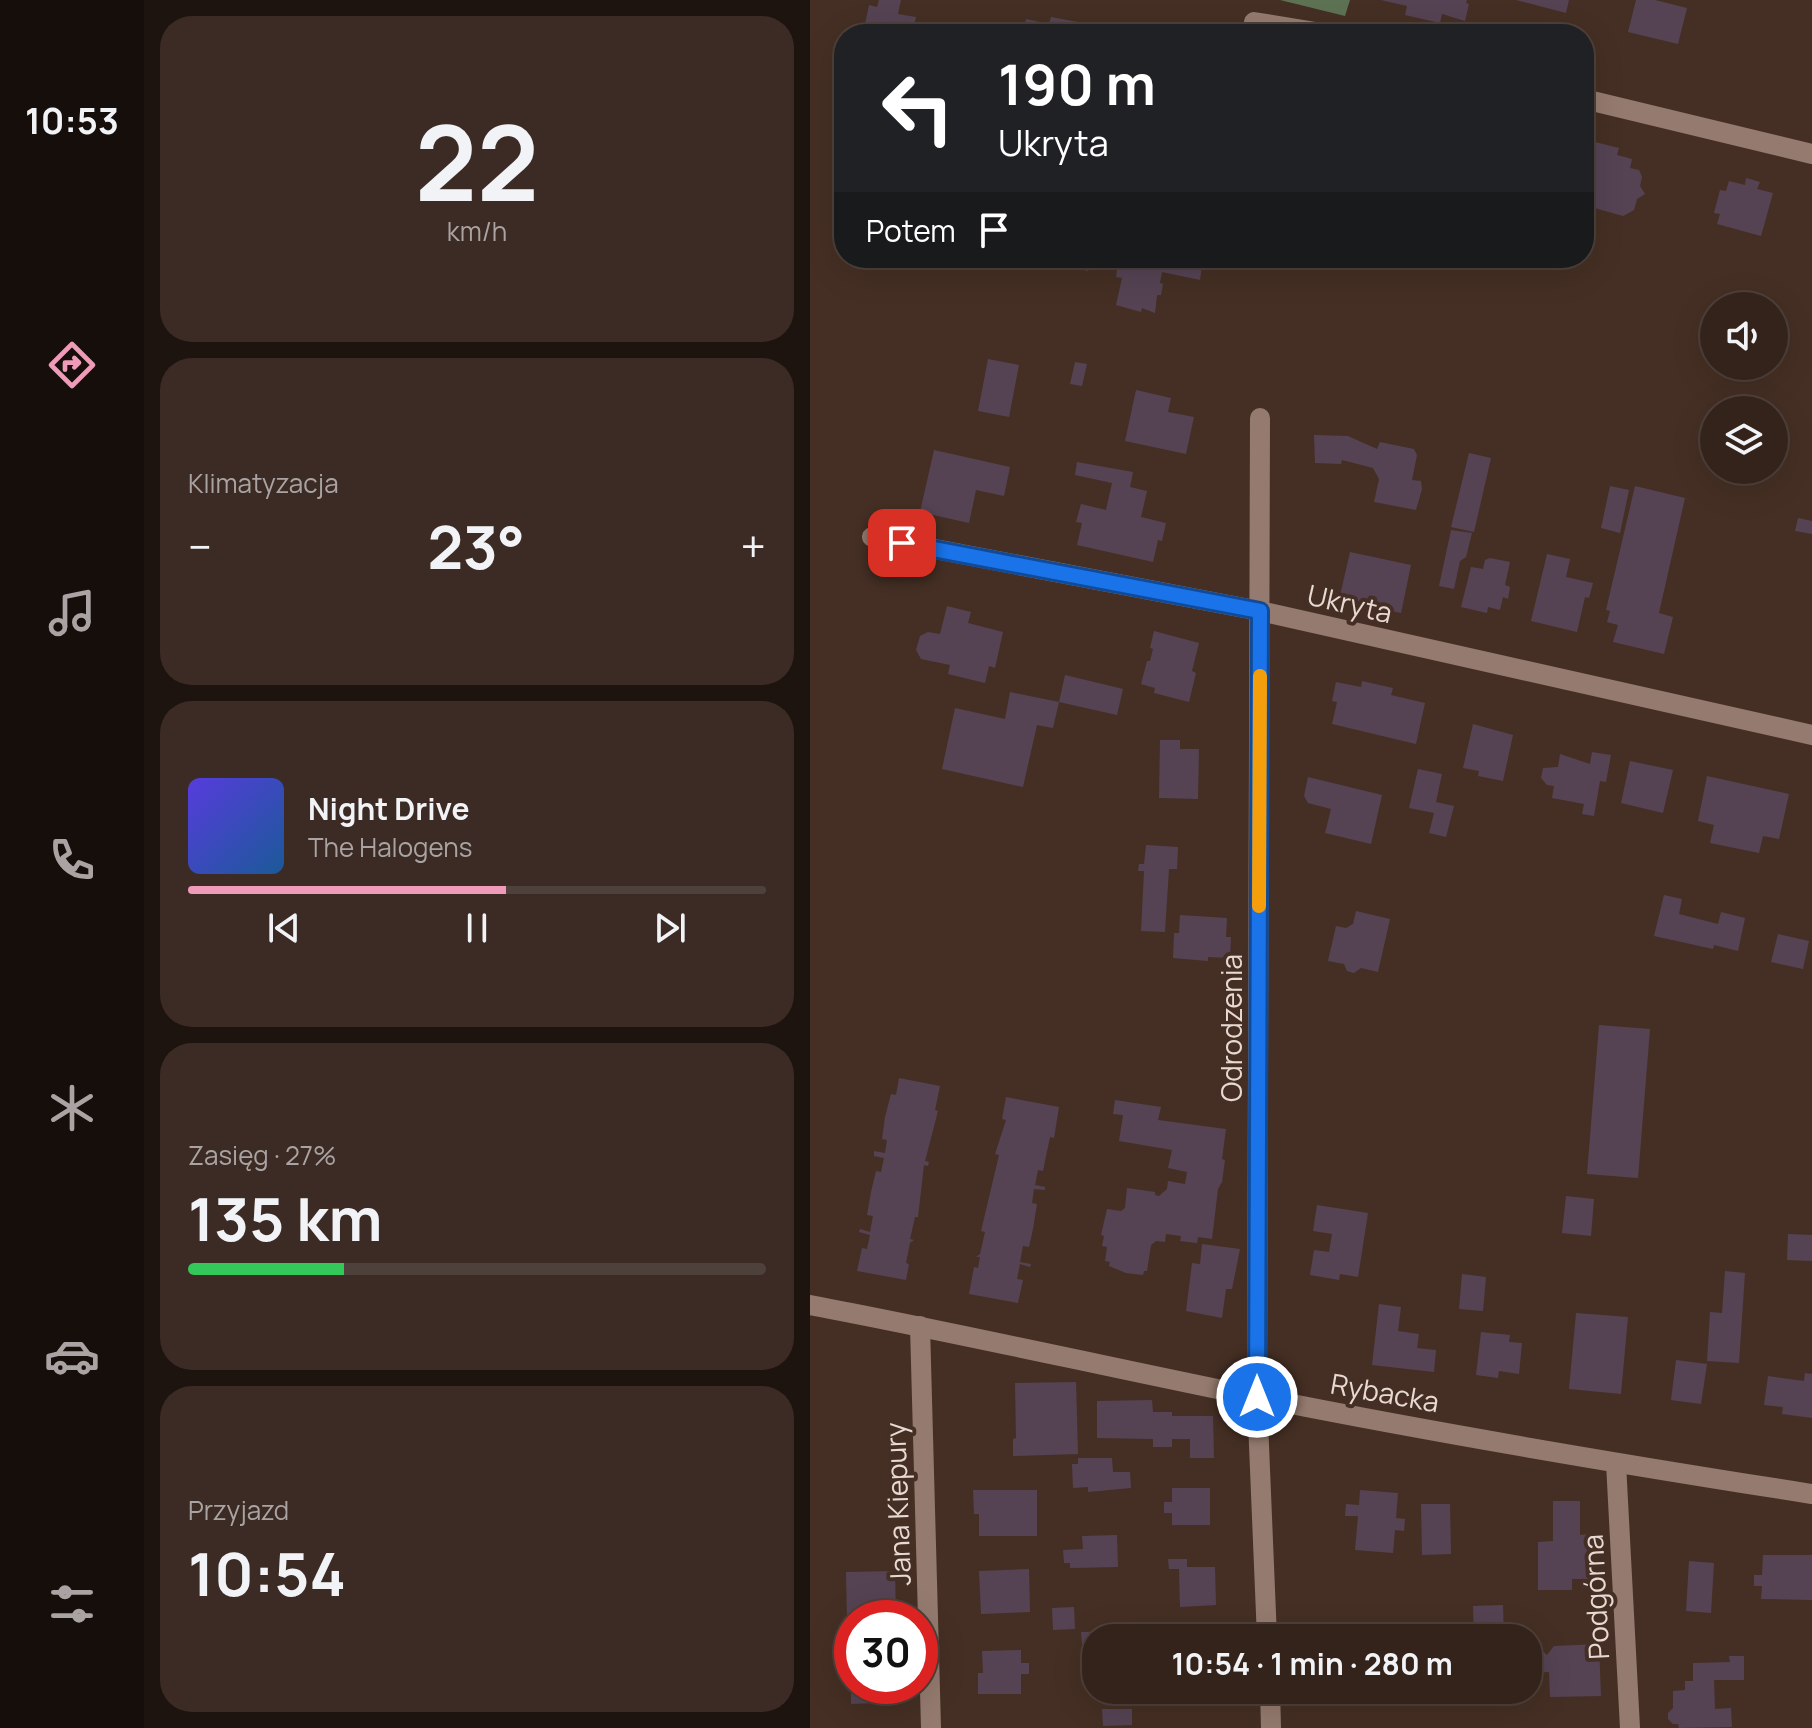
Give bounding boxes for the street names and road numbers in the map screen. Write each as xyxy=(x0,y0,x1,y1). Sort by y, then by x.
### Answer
street label: Ukryta xyxy=(1304,575,1396,631)
street label: Odrodzenia xyxy=(1212,954,1250,1102)
street label: Rybacka xyxy=(1328,1364,1442,1420)
street label: Jana Kiepury xyxy=(875,1422,919,1586)
street label: Podgórna xyxy=(1573,1533,1617,1661)

